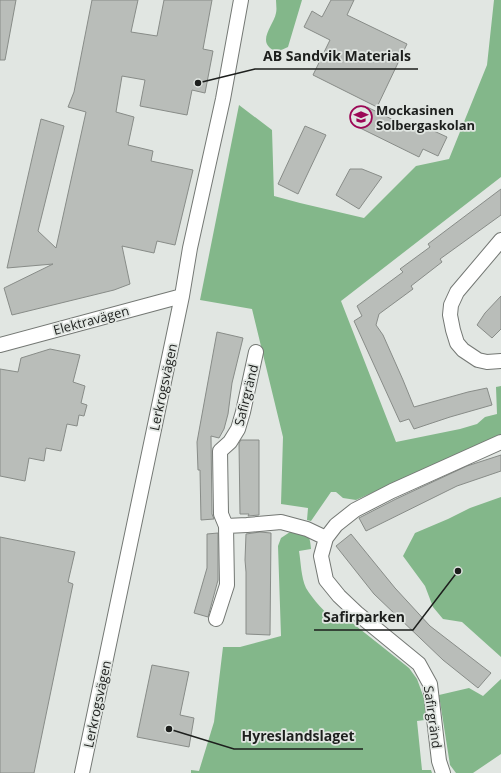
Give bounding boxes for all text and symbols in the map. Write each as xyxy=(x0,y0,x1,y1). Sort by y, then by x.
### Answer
callout: AB Sandvik Materials xyxy=(255,43,418,69)
text: AB Sandvik Materials xyxy=(263,46,411,65)
place label: Mockasinen Solbergaskolan xyxy=(376,101,475,134)
school or university icon: Mockasinen Solbergaskolan xyxy=(348,104,374,130)
street label: Elektravägen xyxy=(51,301,131,339)
street label: Lerkrogsvägen xyxy=(145,342,181,432)
street label: Safirgränd xyxy=(230,362,262,428)
callout: Safirparken xyxy=(314,604,413,630)
text: Safirparken xyxy=(323,607,405,626)
street label: Lerkrogsvägen xyxy=(79,659,115,749)
street label: Safirgränd xyxy=(420,685,446,749)
callout: Hyreslandslaget xyxy=(234,723,363,749)
text: Hyreslandslaget xyxy=(242,726,355,745)

